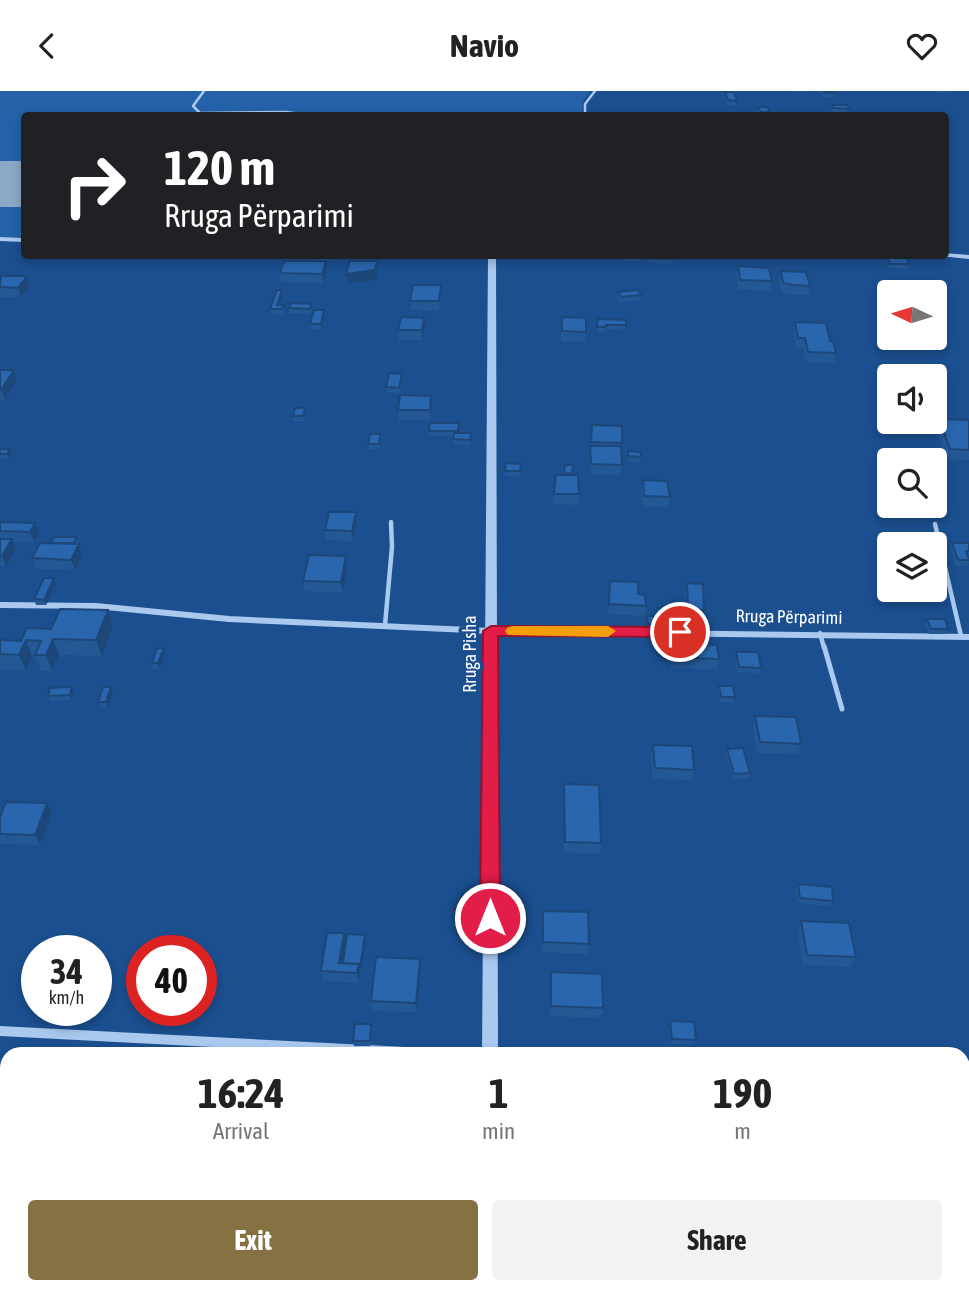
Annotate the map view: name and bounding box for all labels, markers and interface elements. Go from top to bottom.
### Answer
icon: back [28,27,66,65]
text: Navio [450,27,519,64]
icon: heart [903,27,941,65]
text: 120 m [164,139,275,195]
icon: right [49,140,140,231]
text: Rruga Përparimi [164,197,354,234]
north arrow [877,280,947,350]
map controls [877,280,947,602]
button: sound [877,364,947,434]
button: search [877,448,947,518]
button: layers [877,532,947,602]
pin [650,602,710,662]
street label: Rruga Përparimi [735,605,843,628]
icon: arrive [661,613,699,651]
street label: Rruga Pisha [459,615,480,693]
position arrow [453,881,527,955]
speed limit sign: 40 [126,935,217,1026]
text: 34 [50,951,83,991]
text: km/h [49,987,84,1008]
text: 16:24 [198,1069,284,1117]
text: 1 [489,1069,508,1117]
text: 190 [713,1069,772,1117]
text: Arrival [213,1118,269,1144]
text: min [482,1118,515,1144]
text: m [734,1118,751,1144]
button: Exit [28,1200,478,1280]
button: Share [492,1200,942,1280]

